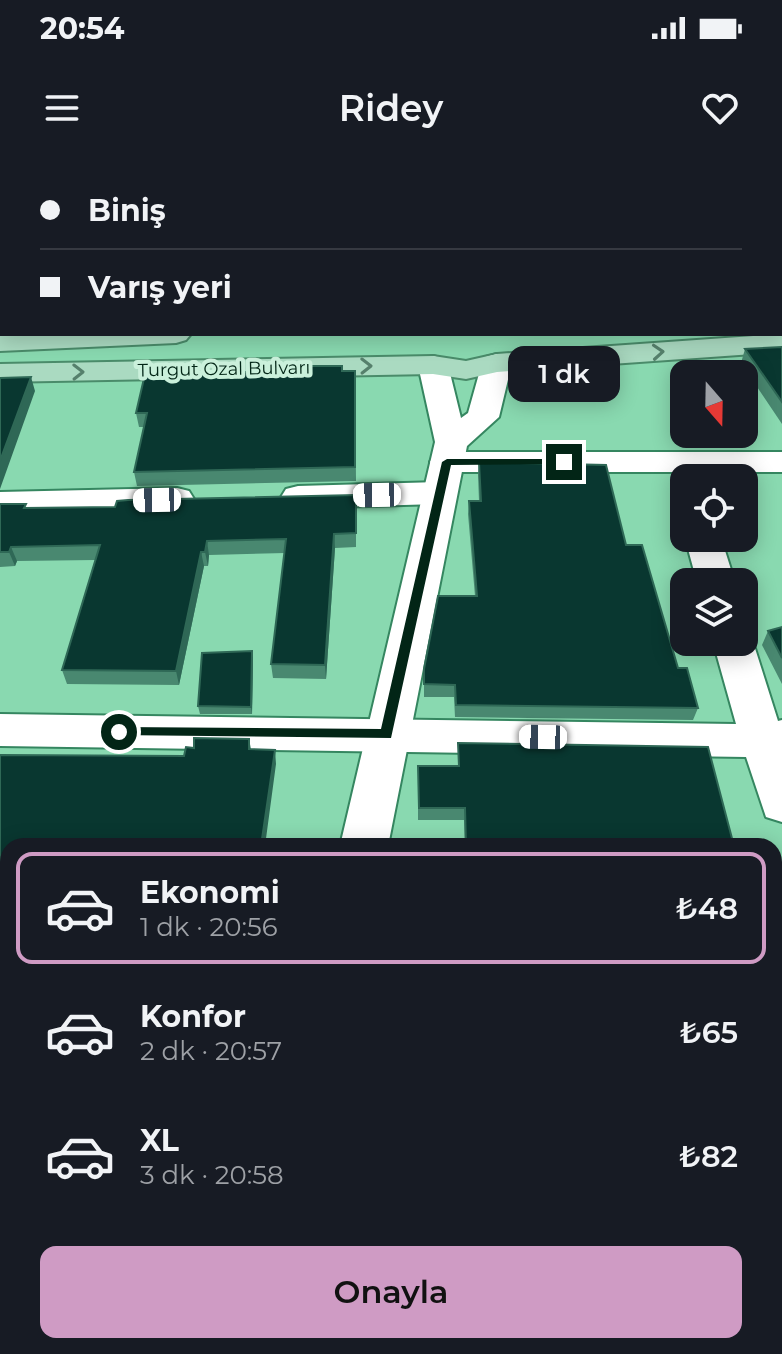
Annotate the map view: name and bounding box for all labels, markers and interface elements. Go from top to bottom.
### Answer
text: 20:54 [40,10,124,47]
icon: menu [40,86,84,130]
text: Ridey [339,86,443,130]
icon: heart [698,86,742,130]
text: Biniş [88,192,166,229]
text: Varış yeri [88,269,232,306]
one-way arrow [652,344,665,361]
callout: 1 dk [508,346,620,402]
street label: Turgut Ozal Bulvarı [138,356,310,382]
one-way arrow [360,358,373,375]
text: 1 dk [538,358,590,390]
north arrow [670,360,758,448]
map controls [670,360,758,656]
one-way arrow [72,363,85,381]
route end [546,444,582,480]
button: locate [670,464,758,552]
car [353,483,401,507]
car [133,488,181,512]
button: layers [670,568,758,656]
route start [101,714,137,750]
car [519,725,567,749]
icon: car [44,872,116,944]
text: Ekonomi [140,874,280,911]
text: ₺48 [676,890,738,927]
text: 1 dk · 20:56 [140,911,278,943]
icon: car [44,996,116,1068]
text: Konfor [140,998,246,1035]
text: ₺65 [680,1014,738,1051]
text: 2 dk · 20:57 [140,1035,282,1067]
icon: car [44,1120,116,1192]
text: XL [140,1122,179,1159]
text: ₺82 [679,1138,738,1175]
text: 3 dk · 20:58 [140,1159,284,1191]
button: Onayla [40,1246,742,1338]

